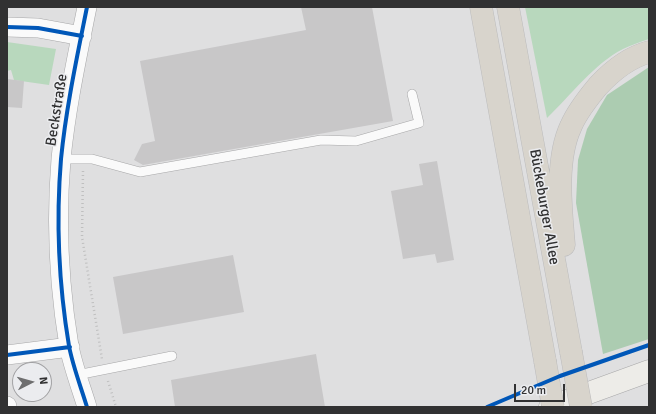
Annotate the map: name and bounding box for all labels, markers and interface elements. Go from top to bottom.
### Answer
street label: Beckstraße [42,73,72,147]
street label: Bückeburger Allee [525,148,563,266]
north arrow [12,362,52,402]
text: N [37,376,50,385]
scale bar [516,376,567,402]
text: 20 m [521,383,546,398]

